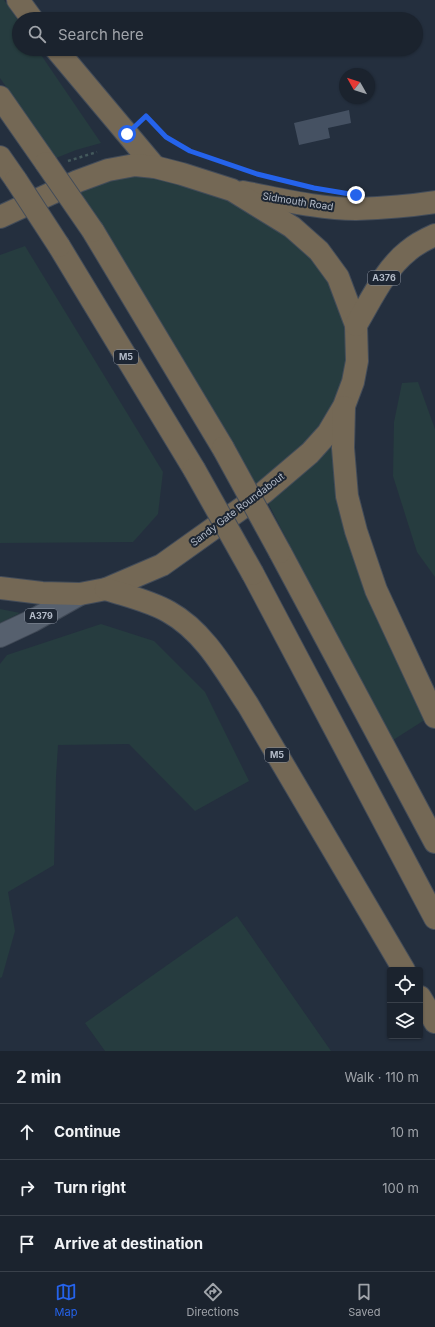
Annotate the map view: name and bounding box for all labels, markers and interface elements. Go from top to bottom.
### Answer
search box [12,12,423,56]
icon: search [26,23,48,45]
text: Search here [58,25,144,44]
north arrow [339,68,375,104]
route start [118,125,136,143]
route end [347,186,365,204]
street label: Sidmouth Road [262,189,334,213]
road number: A376 [368,271,400,285]
road number: M5 [114,350,138,364]
street label: Sandy Gate Roundabout [188,469,287,548]
road number: A379 [25,609,57,623]
road number: M5 [265,748,289,762]
map controls [387,967,423,1039]
button: locate [387,967,423,1003]
button: layers [387,1003,423,1039]
text: 2 min [16,1067,61,1087]
text: Walk · 110 m [344,1069,419,1085]
icon: ahead [16,1121,38,1143]
text: Continue [54,1122,121,1141]
text: 10 m [390,1124,419,1140]
icon: right [16,1177,38,1199]
text: Turn right [54,1178,126,1197]
text: 100 m [382,1180,419,1196]
icon: arrive [16,1233,38,1255]
text: Arrive at destination [54,1234,203,1253]
tab: Map [55,1281,77,1319]
tab: Directions [187,1281,239,1319]
tab: Saved [348,1281,380,1319]

